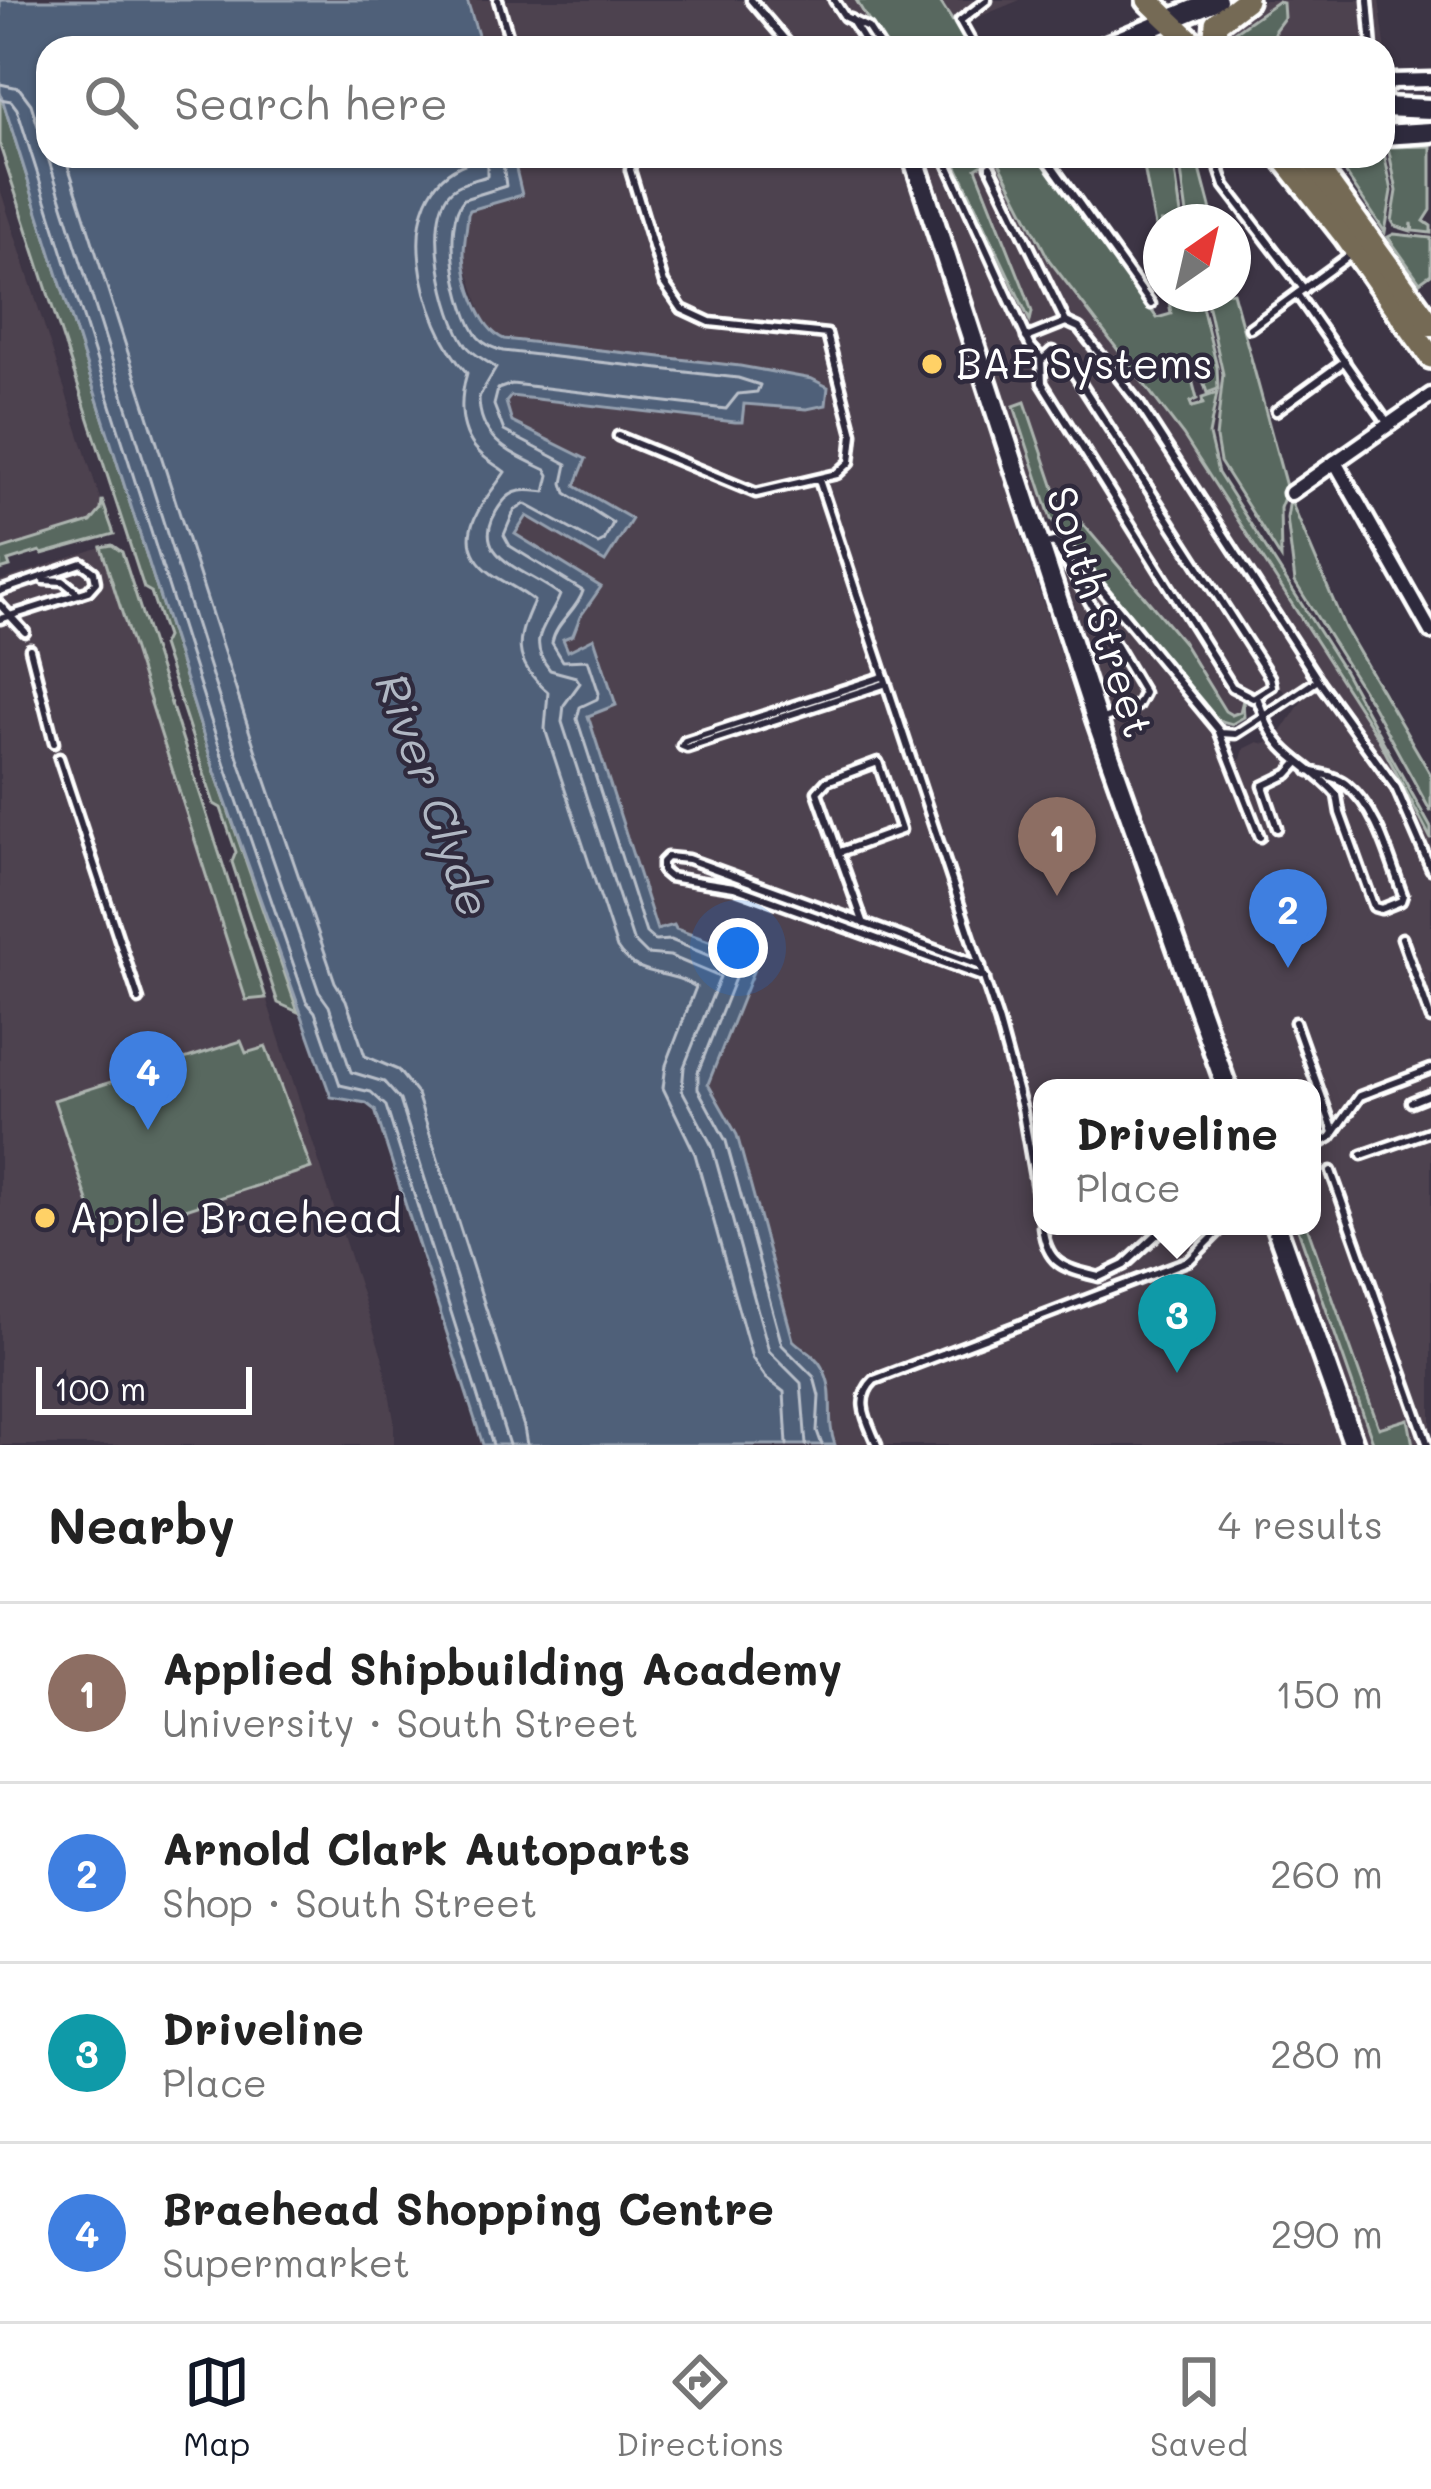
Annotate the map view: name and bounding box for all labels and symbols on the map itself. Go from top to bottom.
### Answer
north arrow [1143,204,1251,312]
place label: BAE Systems [956,335,1213,390]
marker: BAE Systems [919,351,945,377]
street label: South Street [1035,479,1168,744]
water label: River Clyde [363,665,506,924]
pin: 1 [1018,797,1096,896]
pin: 2 [1249,869,1327,968]
your location [708,918,768,978]
pin: 4 [109,1031,187,1130]
place label: Apple Braehead [69,1189,402,1244]
marker: Apple Braehead [32,1205,58,1231]
pin: 3 [1138,1274,1216,1373]
scale bar [36,1361,252,1414]

